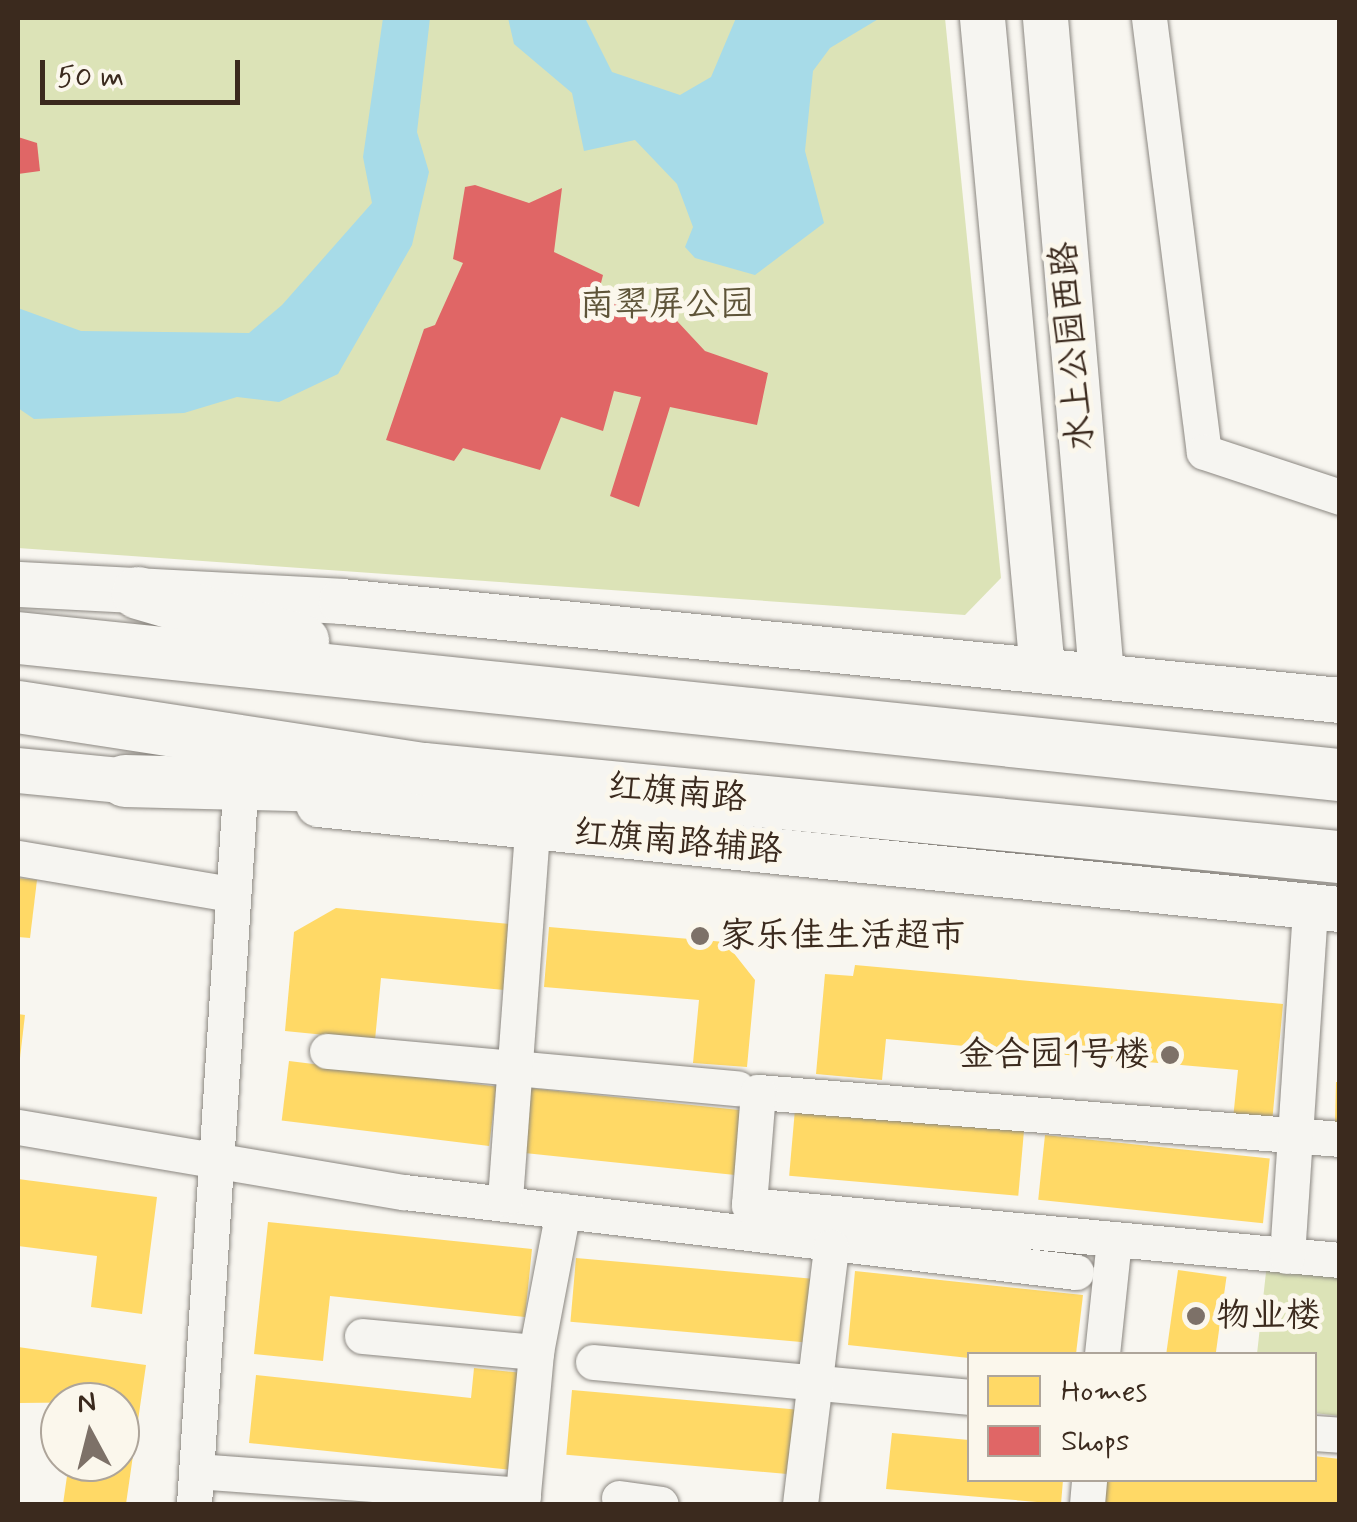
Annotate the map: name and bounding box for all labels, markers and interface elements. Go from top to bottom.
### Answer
scale bar [45,40,245,102]
text: 50 m [57,58,124,97]
street label: 水上公园西路 [1043,240,1103,452]
park label: 南翠屏公园 [580,284,754,326]
street label: 红旗南路 [605,766,749,820]
street label: 红旗南路辅路 [572,812,784,872]
place label: 家乐佳生活超市 [720,915,965,957]
marker: 家乐佳生活超市 [689,925,711,947]
place label: 金合园1号楼 [959,1034,1150,1076]
marker: 金合园1号楼 [1159,1044,1181,1066]
place label: 物业楼 [1216,1295,1321,1337]
marker: 物业楼 [1185,1305,1207,1327]
legend [967,1352,1317,1482]
text: Homes [1061,1372,1147,1411]
north arrow [40,1382,140,1482]
text: N [75,1384,98,1423]
text: Shops [1061,1422,1129,1461]

